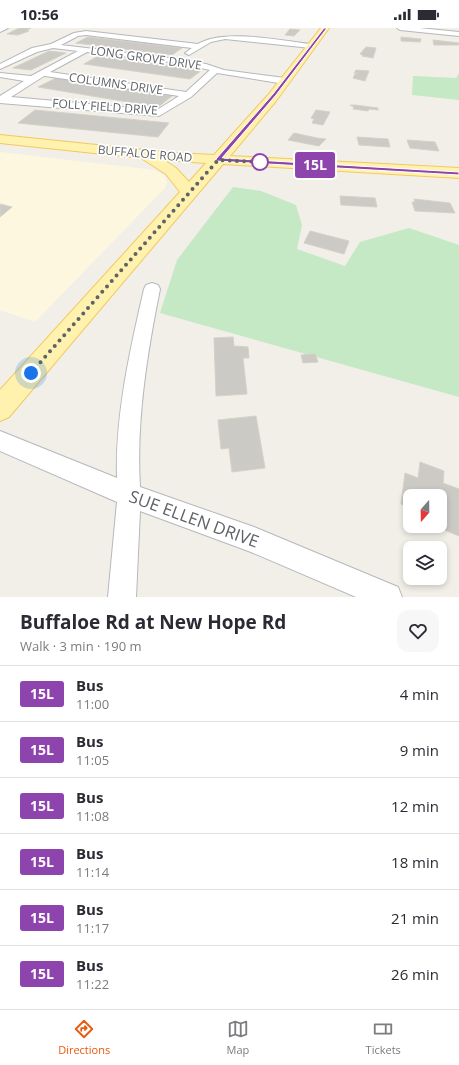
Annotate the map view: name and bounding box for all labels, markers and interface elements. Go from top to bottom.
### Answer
text: 10:56 [20,4,59,24]
street label: LONG GROVE DRIVE [89,41,203,74]
street label: COLUMNS DRIVE [68,68,164,99]
street label: FOLLY FIELD DRIVE [52,94,158,119]
street label: BUFFALOE ROAD [97,141,193,166]
line badge: 15L [292,152,338,178]
unlabelled marker [251,153,269,171]
text: 15L [303,155,327,174]
your location [21,363,41,383]
street label: SUE ELLEN DRIVE [126,484,262,553]
north arrow [403,489,447,533]
map controls [403,489,447,585]
button: layers [403,541,447,585]
text: Buffaloe Rd at New Hope Rd [20,609,286,635]
button: heart [397,610,439,652]
text: Walk · 3 min · 190 m [20,637,142,655]
text: Bus [76,675,103,695]
text: 15L [30,684,54,703]
text: 4 min [400,684,439,704]
text: 11:00 [76,695,109,713]
text: Bus [76,731,103,751]
text: 15L [30,740,54,759]
text: 9 min [400,740,439,760]
text: 11:05 [76,751,109,769]
text: Bus [76,787,103,807]
text: 15L [30,796,54,815]
text: 12 min [391,796,439,816]
text: 11:08 [76,807,109,825]
text: Bus [76,843,103,863]
text: 15L [30,852,54,871]
text: 18 min [391,852,439,872]
text: 11:14 [76,863,109,881]
text: Bus [76,899,103,919]
text: 15L [30,908,54,927]
text: 21 min [391,908,439,928]
text: 11:17 [76,919,109,937]
text: Bus [76,955,103,975]
text: 15L [30,964,54,983]
text: 26 min [391,964,439,984]
text: 11:22 [76,975,109,993]
tab: Directions [58,1018,110,1057]
tab: Map [227,1018,249,1057]
tab: Tickets [366,1018,401,1057]

